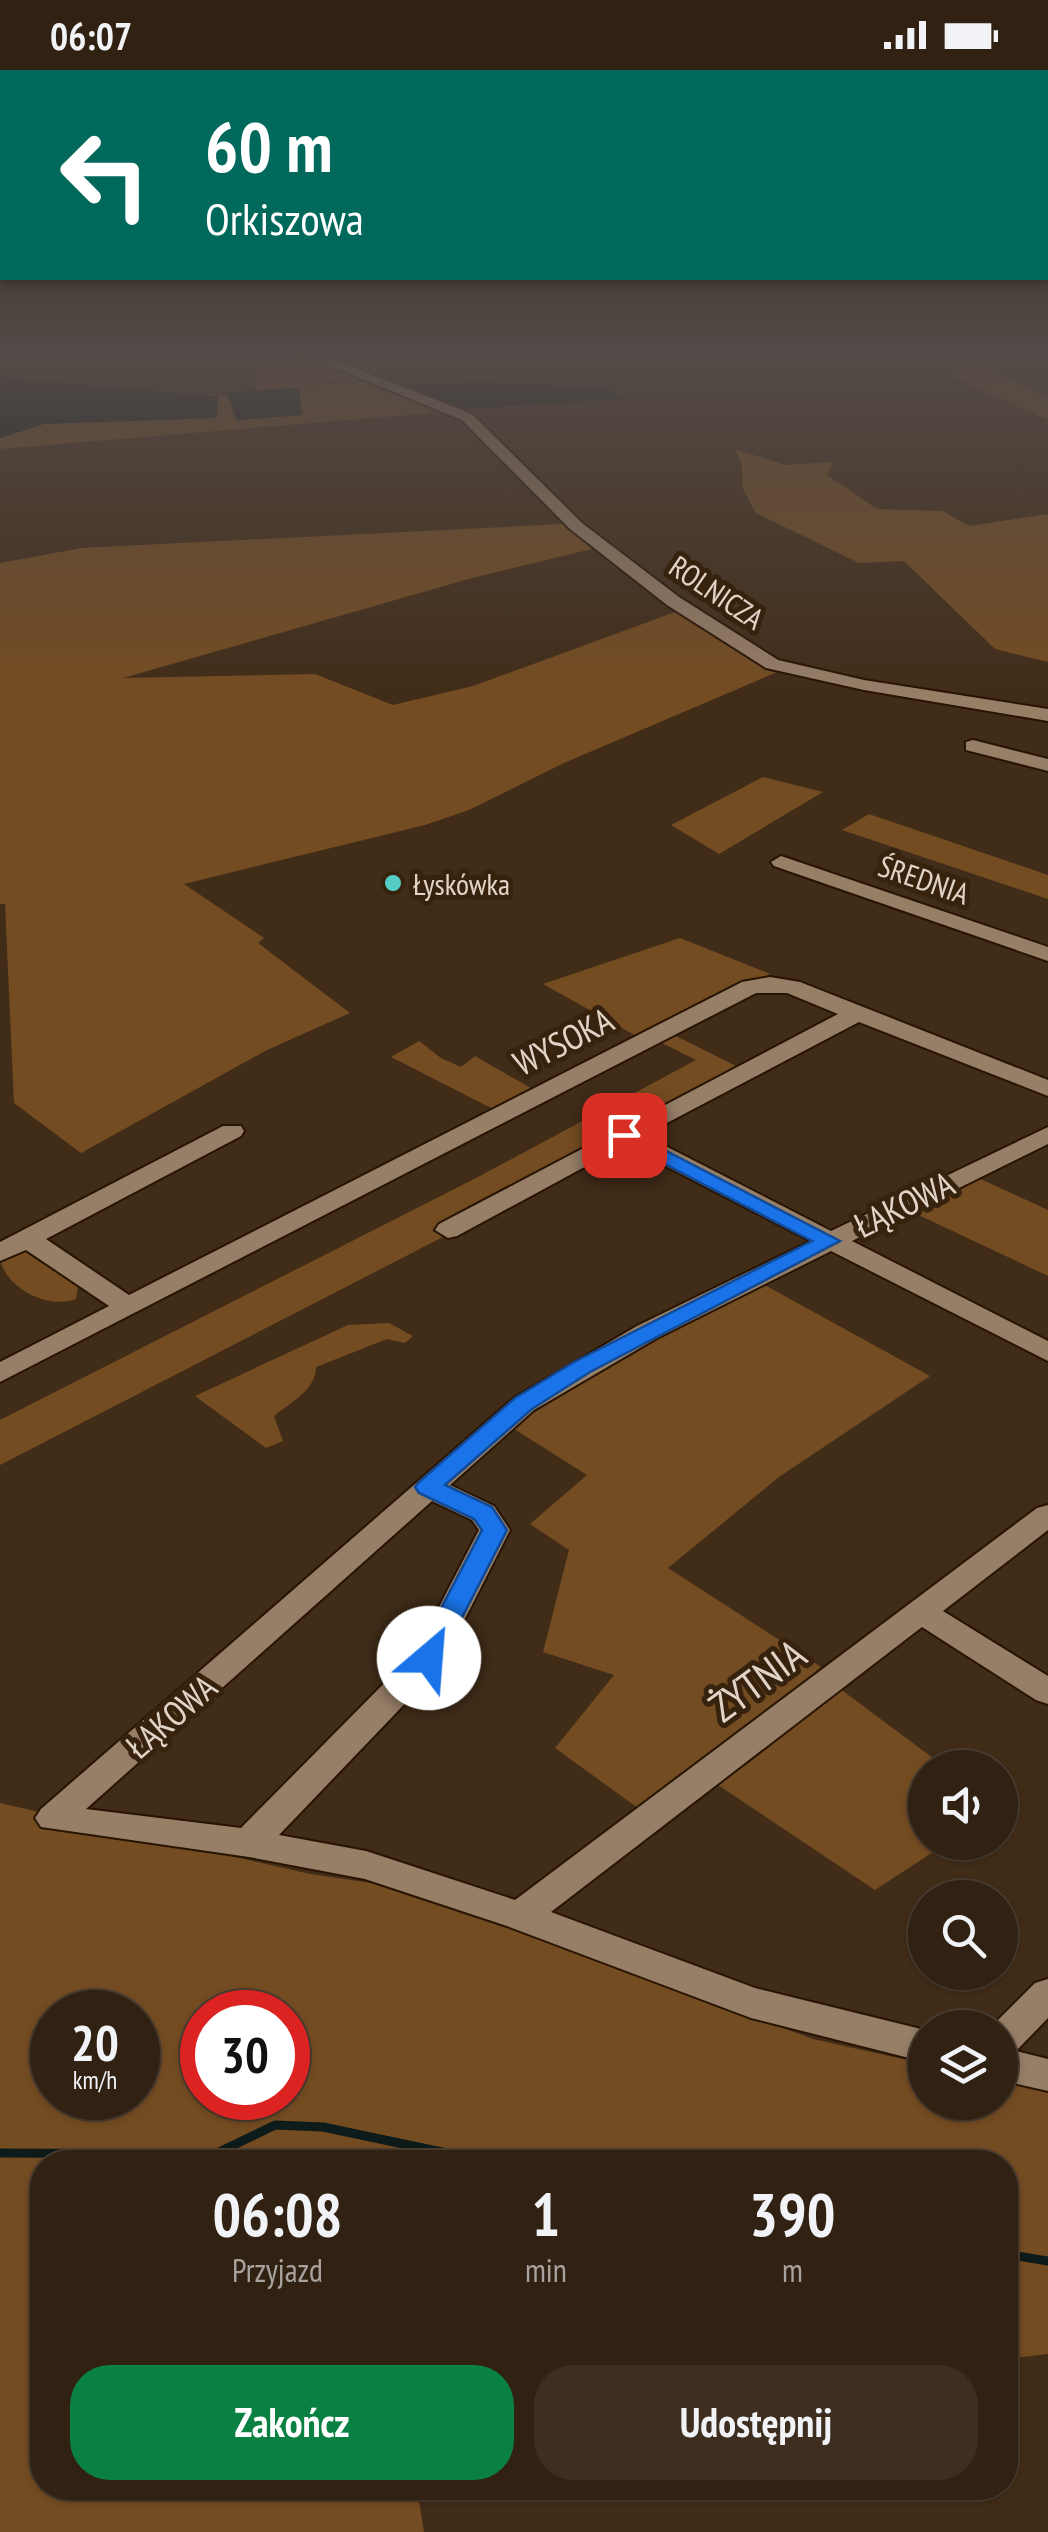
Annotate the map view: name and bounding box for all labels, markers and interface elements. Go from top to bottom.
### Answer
text: 06:07 [50,11,132,60]
text: 60 m [205,101,333,191]
icon: left [40,110,170,240]
text: Orkiszowa [205,189,364,247]
street label: ROLNICZA [662,546,772,638]
street label: ŚREDNIA [874,845,975,913]
place label: Łyskówka [413,864,510,903]
marker: Łyskówka [382,872,404,894]
street label: WYSOKA [505,996,621,1086]
pin [582,1093,667,1178]
icon: arrive [597,1108,652,1163]
street label: ŁĄKOWA [846,1160,962,1248]
position arrow [377,1606,481,1710]
street label: ŻYTNIA [698,1626,816,1734]
street label: ŁĄKOWA [116,1664,226,1768]
map controls [908,1750,1018,2120]
button: sound [908,1750,1018,1860]
button: search [908,1880,1018,1990]
speed limit sign: 30 [180,1990,310,2120]
text: 20 [71,2010,119,2075]
button: layers [908,2010,1018,2120]
text: km/h [73,2064,117,2096]
text: 06:08 [213,2175,342,2253]
text: 1 [532,2175,560,2253]
text: 390 [749,2175,835,2253]
text: Przyjazd [232,2249,323,2291]
text: min [525,2249,567,2291]
text: m [782,2249,803,2291]
button: Zakończ [70,2365,514,2480]
button: Udostępnij [534,2365,978,2480]

